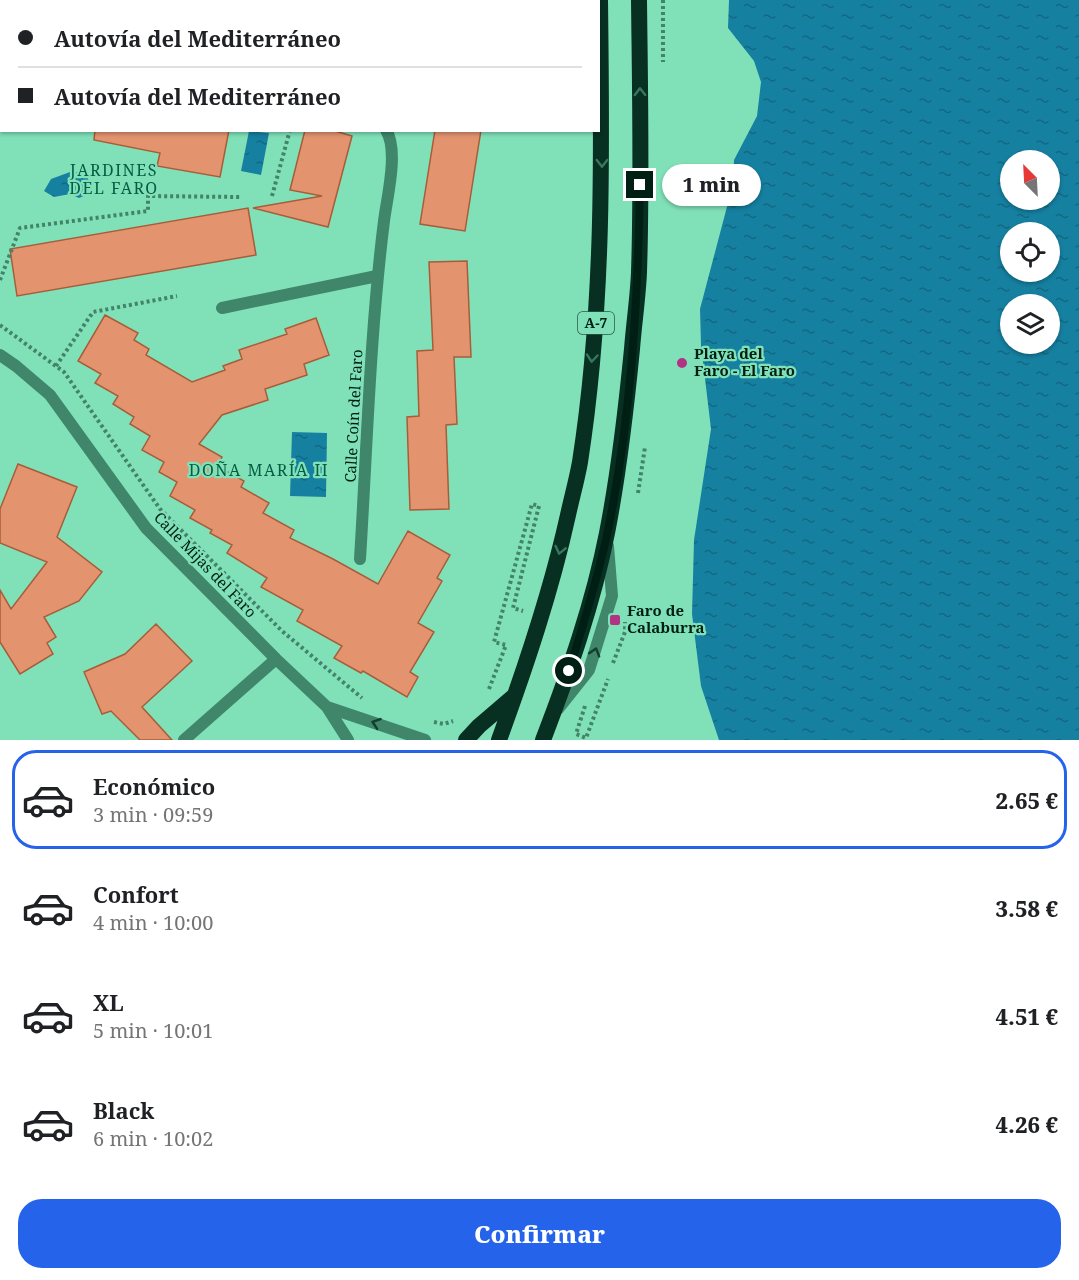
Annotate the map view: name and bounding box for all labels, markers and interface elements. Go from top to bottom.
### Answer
text: Autovía del Mediterráneo [54,23,341,53]
text: Autovía del Mediterráneo [54,81,341,111]
one-way arrow [633,88,646,97]
north arrow [1000,150,1060,210]
map controls [1000,150,1060,354]
district label: JARDINES DEL FARO [69,159,159,199]
one-way arrow [596,159,608,168]
callout: 1 min [661,164,760,206]
route end [626,171,653,198]
text: 1 min [683,171,740,198]
button: locate [1000,222,1060,282]
button: layers [1000,294,1060,354]
road number: A-7 [578,312,614,334]
place label: Playa del Faro - El Faro [694,343,795,380]
street label: Calle Coín del Faro [340,349,366,483]
one-way arrow [586,354,599,363]
marker: Playa del Faro - El Faro [675,356,689,370]
district label: DOÑA MARÍA II [189,459,329,481]
street label: Calle Mijas del Faro [150,507,261,621]
one-way arrow [555,545,568,555]
place label: Faro de Calaburra [627,600,704,637]
marker: Faro de Calaburra [608,613,622,627]
one-way arrow [588,647,600,657]
route start [555,657,582,684]
one-way arrow [371,718,382,731]
text: Económico [93,771,215,801]
icon: car [21,773,75,827]
text: 2.65 € [996,785,1058,815]
text: 3 min · 09:59 [93,801,213,828]
text: Confort [93,879,179,909]
icon: car [21,881,75,935]
text: 3.58 € [996,893,1058,923]
text: 4 min · 10:00 [93,909,213,936]
text: XL [93,987,124,1017]
icon: car [21,989,75,1043]
text: 4.51 € [996,1001,1058,1031]
text: 5 min · 10:01 [93,1017,213,1044]
text: Black [93,1095,154,1125]
icon: car [21,1097,75,1151]
text: 4.26 € [996,1109,1058,1139]
text: 6 min · 10:02 [93,1125,213,1152]
button: Confirmar [18,1199,1061,1268]

